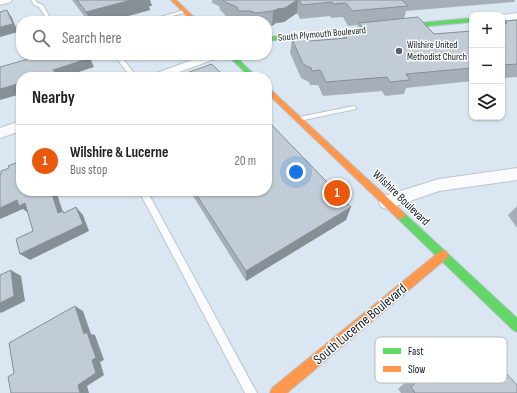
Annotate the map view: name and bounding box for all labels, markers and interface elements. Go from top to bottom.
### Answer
map controls [469,12,505,120]
button: + [469,12,505,48]
search box [16,16,272,60]
street label: South Plymouth Boulevard [278,24,366,44]
icon: search [30,27,52,49]
text: Search here [62,29,122,48]
place label: Wilshire United Methodist Church [407,39,467,63]
marker: Wilshire United Methodist Church [394,46,404,56]
button: − [469,48,505,84]
button: layers [469,84,505,120]
text: Nearby [32,88,75,108]
text: Wilshire & Lucerne [70,143,168,162]
text: 1 [42,153,48,169]
text: 20 m [234,153,256,169]
text: Bus stop [70,162,107,178]
your location [286,162,306,182]
street label: Wilshire Boulevard [369,167,433,229]
pin: 1 [324,178,350,208]
street label: South Lucerne Boulevard [310,280,410,368]
legend [375,337,507,383]
text: Fast [408,345,424,358]
text: Slow [408,363,425,376]

